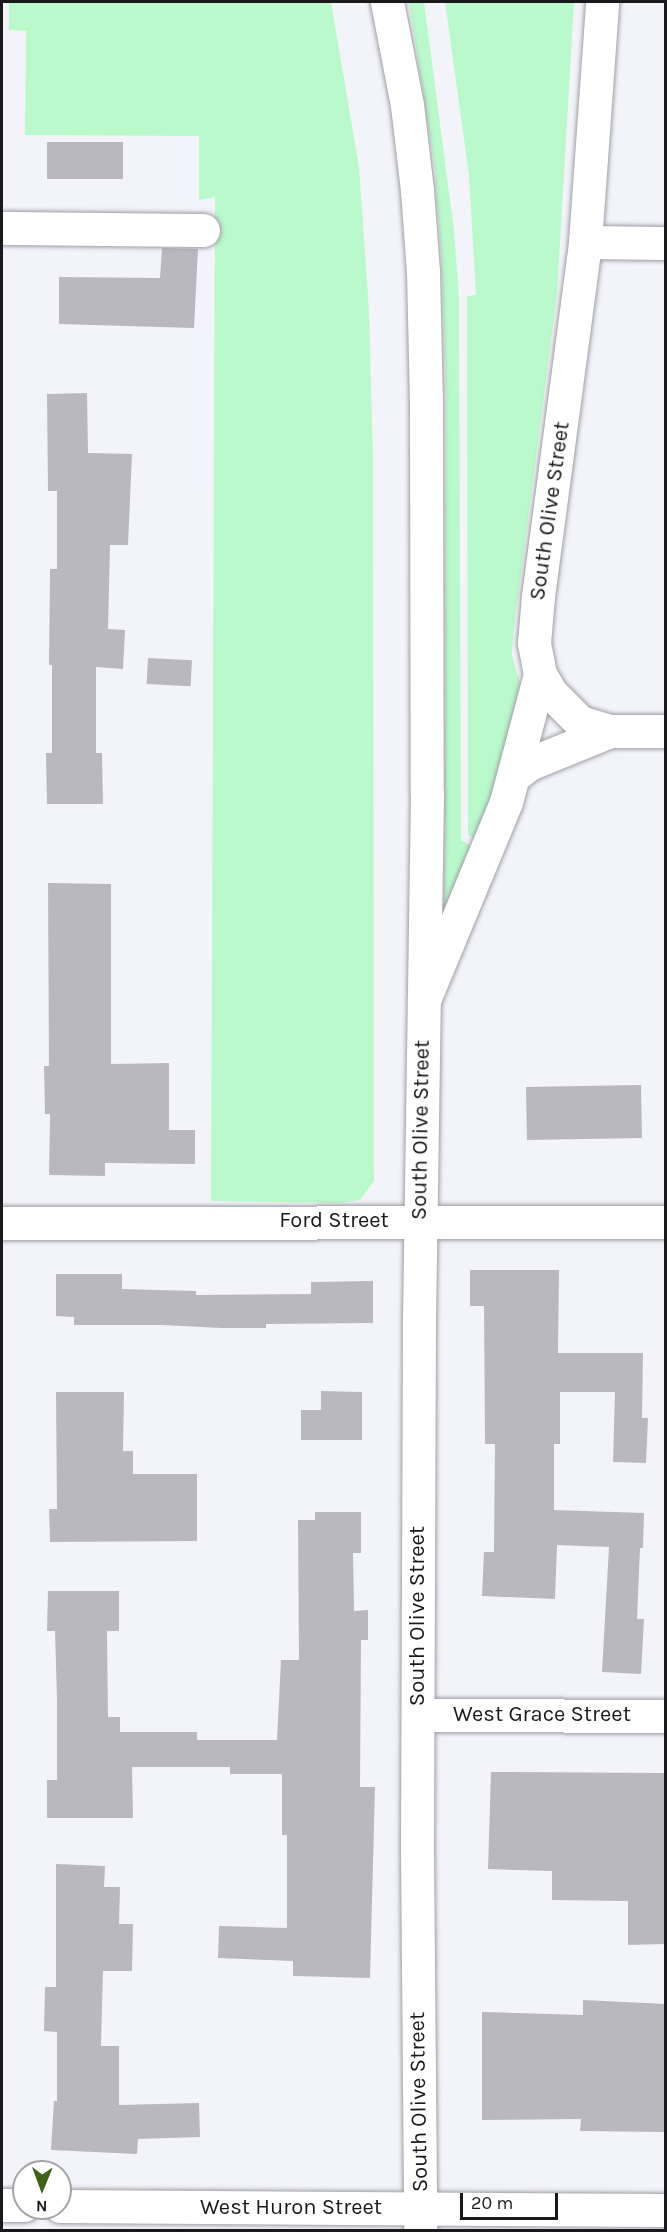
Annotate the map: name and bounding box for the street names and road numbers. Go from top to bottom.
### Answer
street label: South Olive Street [524,420,576,602]
street label: South Olive Street [406,1040,436,1220]
street label: Ford Street [279,1208,389,1234]
street label: South Olive Street [405,1526,431,1706]
street label: West Grace Street [453,1702,631,1728]
street label: South Olive Street [404,2012,434,2192]
street label: West Huron Street [200,2195,382,2221]

